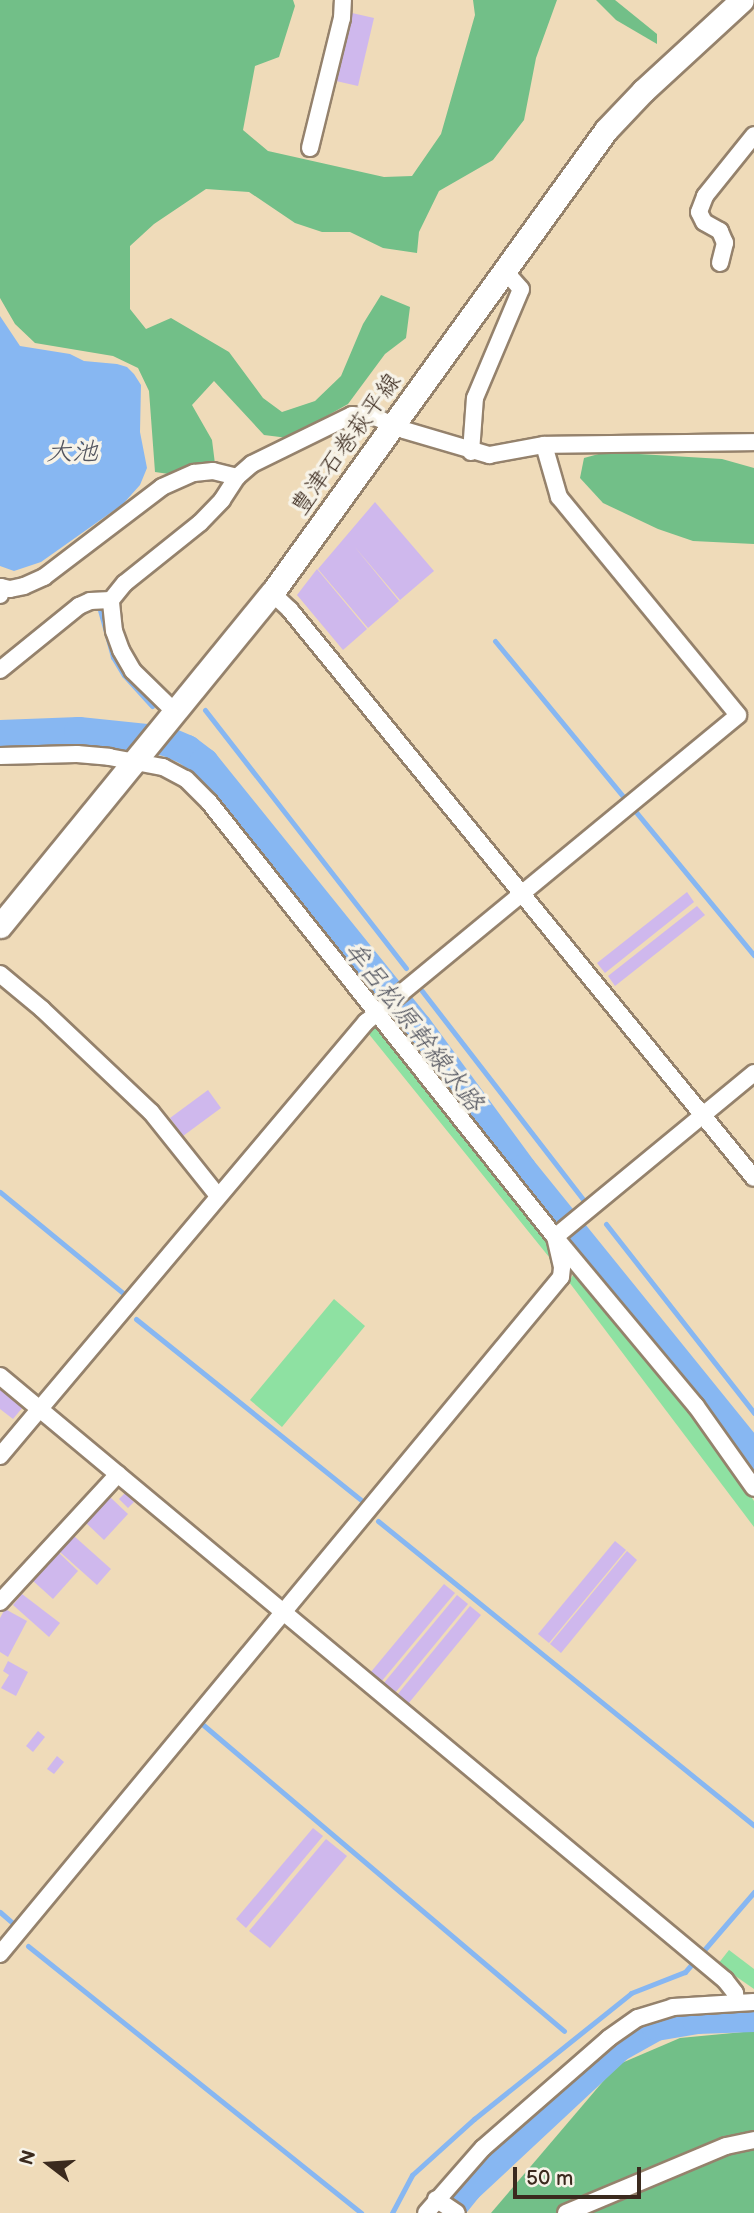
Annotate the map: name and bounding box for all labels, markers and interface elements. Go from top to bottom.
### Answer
street label: 豊津石巻萩平線 [285,368,407,520]
water label: 大池 [46,437,98,469]
water label: 牟呂松原幹線水路 [337,935,489,1119]
north arrow [14,2129,84,2199]
text: N [15,2148,42,2168]
scale bar [516,2154,644,2198]
text: 50 m [526,2166,573,2191]

